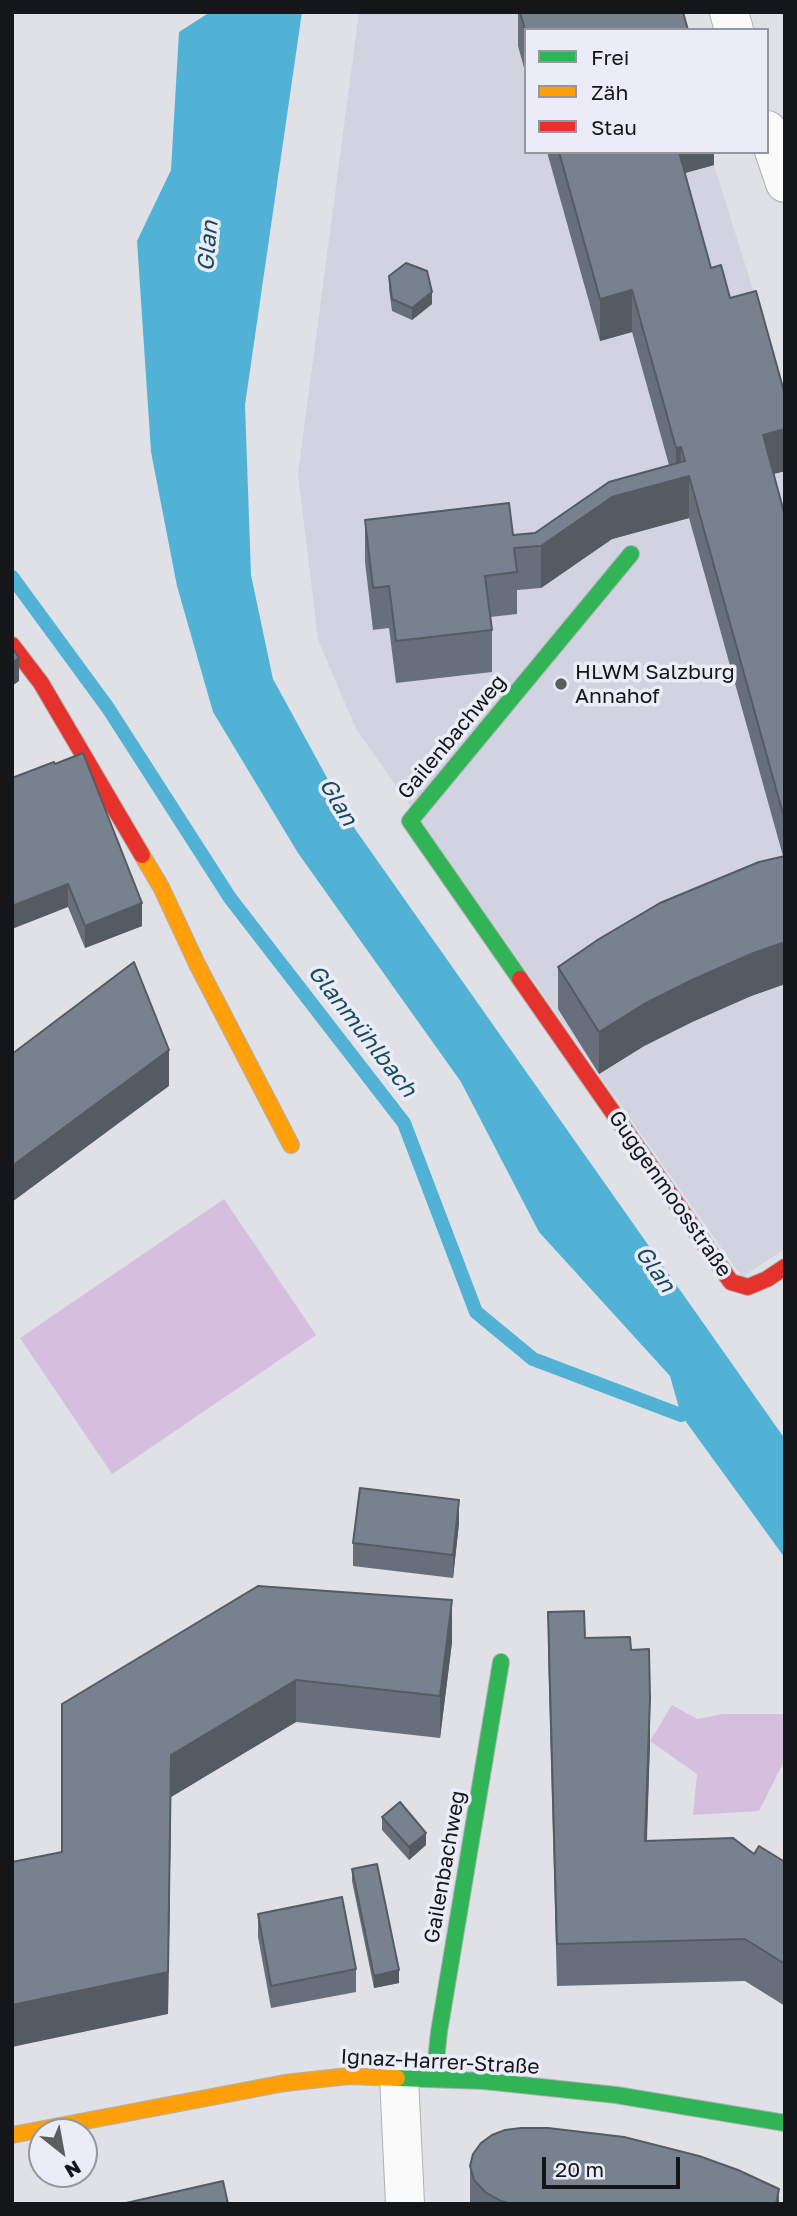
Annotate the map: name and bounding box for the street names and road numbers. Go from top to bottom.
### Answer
street label: Gailenbachweg [393,670,511,804]
street label: Guggenmoosstraße [603,1106,737,1282]
street label: Gailenbachweg [419,1789,471,1945]
street label: Ignaz-Harrer-Straße [340,2044,540,2080]

